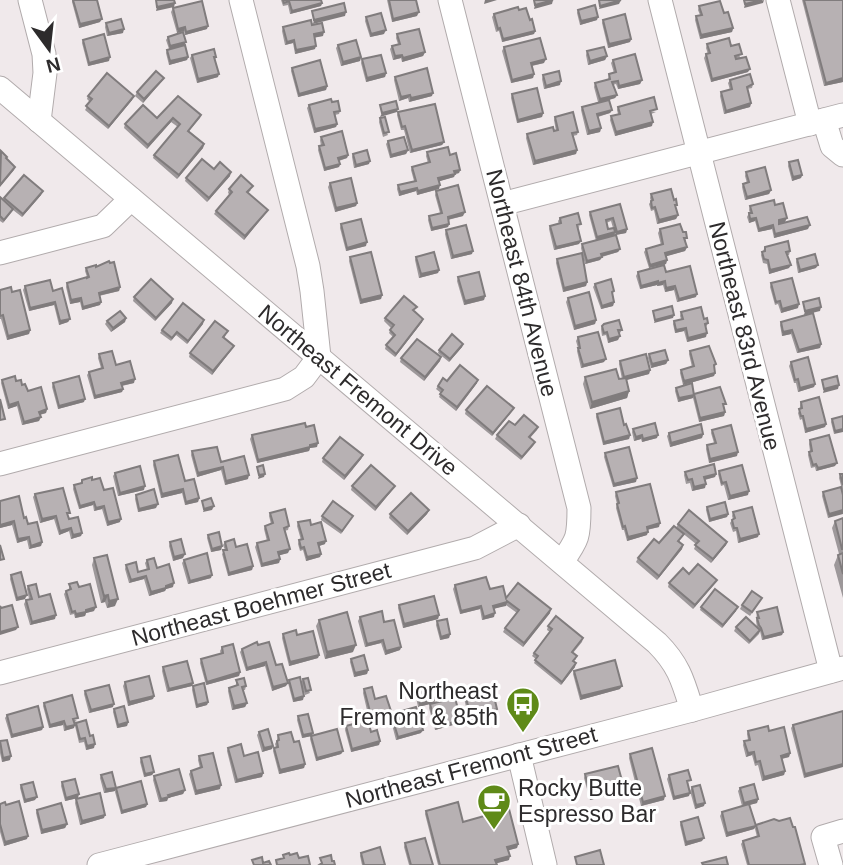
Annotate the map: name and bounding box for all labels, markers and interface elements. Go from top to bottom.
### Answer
north arrow [14,14,84,84]
text: N [44,53,63,77]
street label: Northeast 84th Avenue [481,167,563,399]
street label: Northeast 83rd Avenue [704,219,786,453]
street label: Northeast Fremont Drive [253,299,463,481]
street label: Northeast Boehmer Street [129,557,394,651]
place label: Northeast Fremont & 85th [339,678,499,730]
bus stop icon: Northeast Fremont & 85th [504,685,542,734]
street label: Northeast Fremont Street [342,721,600,813]
place label: Rocky Butte Espresso Bar [518,775,656,827]
cafe icon: Rocky Butte Espresso Bar [475,782,513,831]

